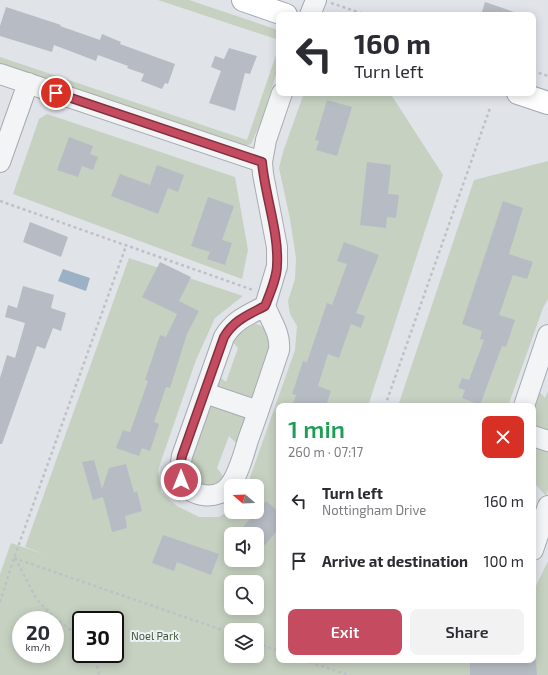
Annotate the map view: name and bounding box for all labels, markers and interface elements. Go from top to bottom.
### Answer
text: 160 m [354,26,431,60]
icon: left [288,28,340,80]
text: Turn left [354,60,424,82]
pin [39,76,73,110]
icon: arrive [45,82,67,104]
text: 1 min [288,414,345,443]
button: close [482,416,524,458]
text: 260 m · 07:17 [288,444,363,460]
position arrow [160,459,202,501]
north arrow [224,479,264,519]
map controls [224,479,264,663]
text: Turn left [322,484,383,502]
icon: left [288,490,310,512]
text: 160 m [484,492,524,510]
text: Nottingham Drive [322,502,426,518]
button: sound [224,527,264,567]
icon: arrive [288,550,310,572]
text: Arrive at destination [322,552,468,570]
text: 100 m [483,552,524,570]
button: search [224,575,264,615]
button: Exit [288,609,402,655]
button: Share [410,609,524,655]
speed limit sign: 30 [72,611,124,663]
text: 20 [26,620,50,644]
button: layers [224,623,264,663]
park label: Noel Park [131,629,179,642]
text: km/h [26,641,50,653]

